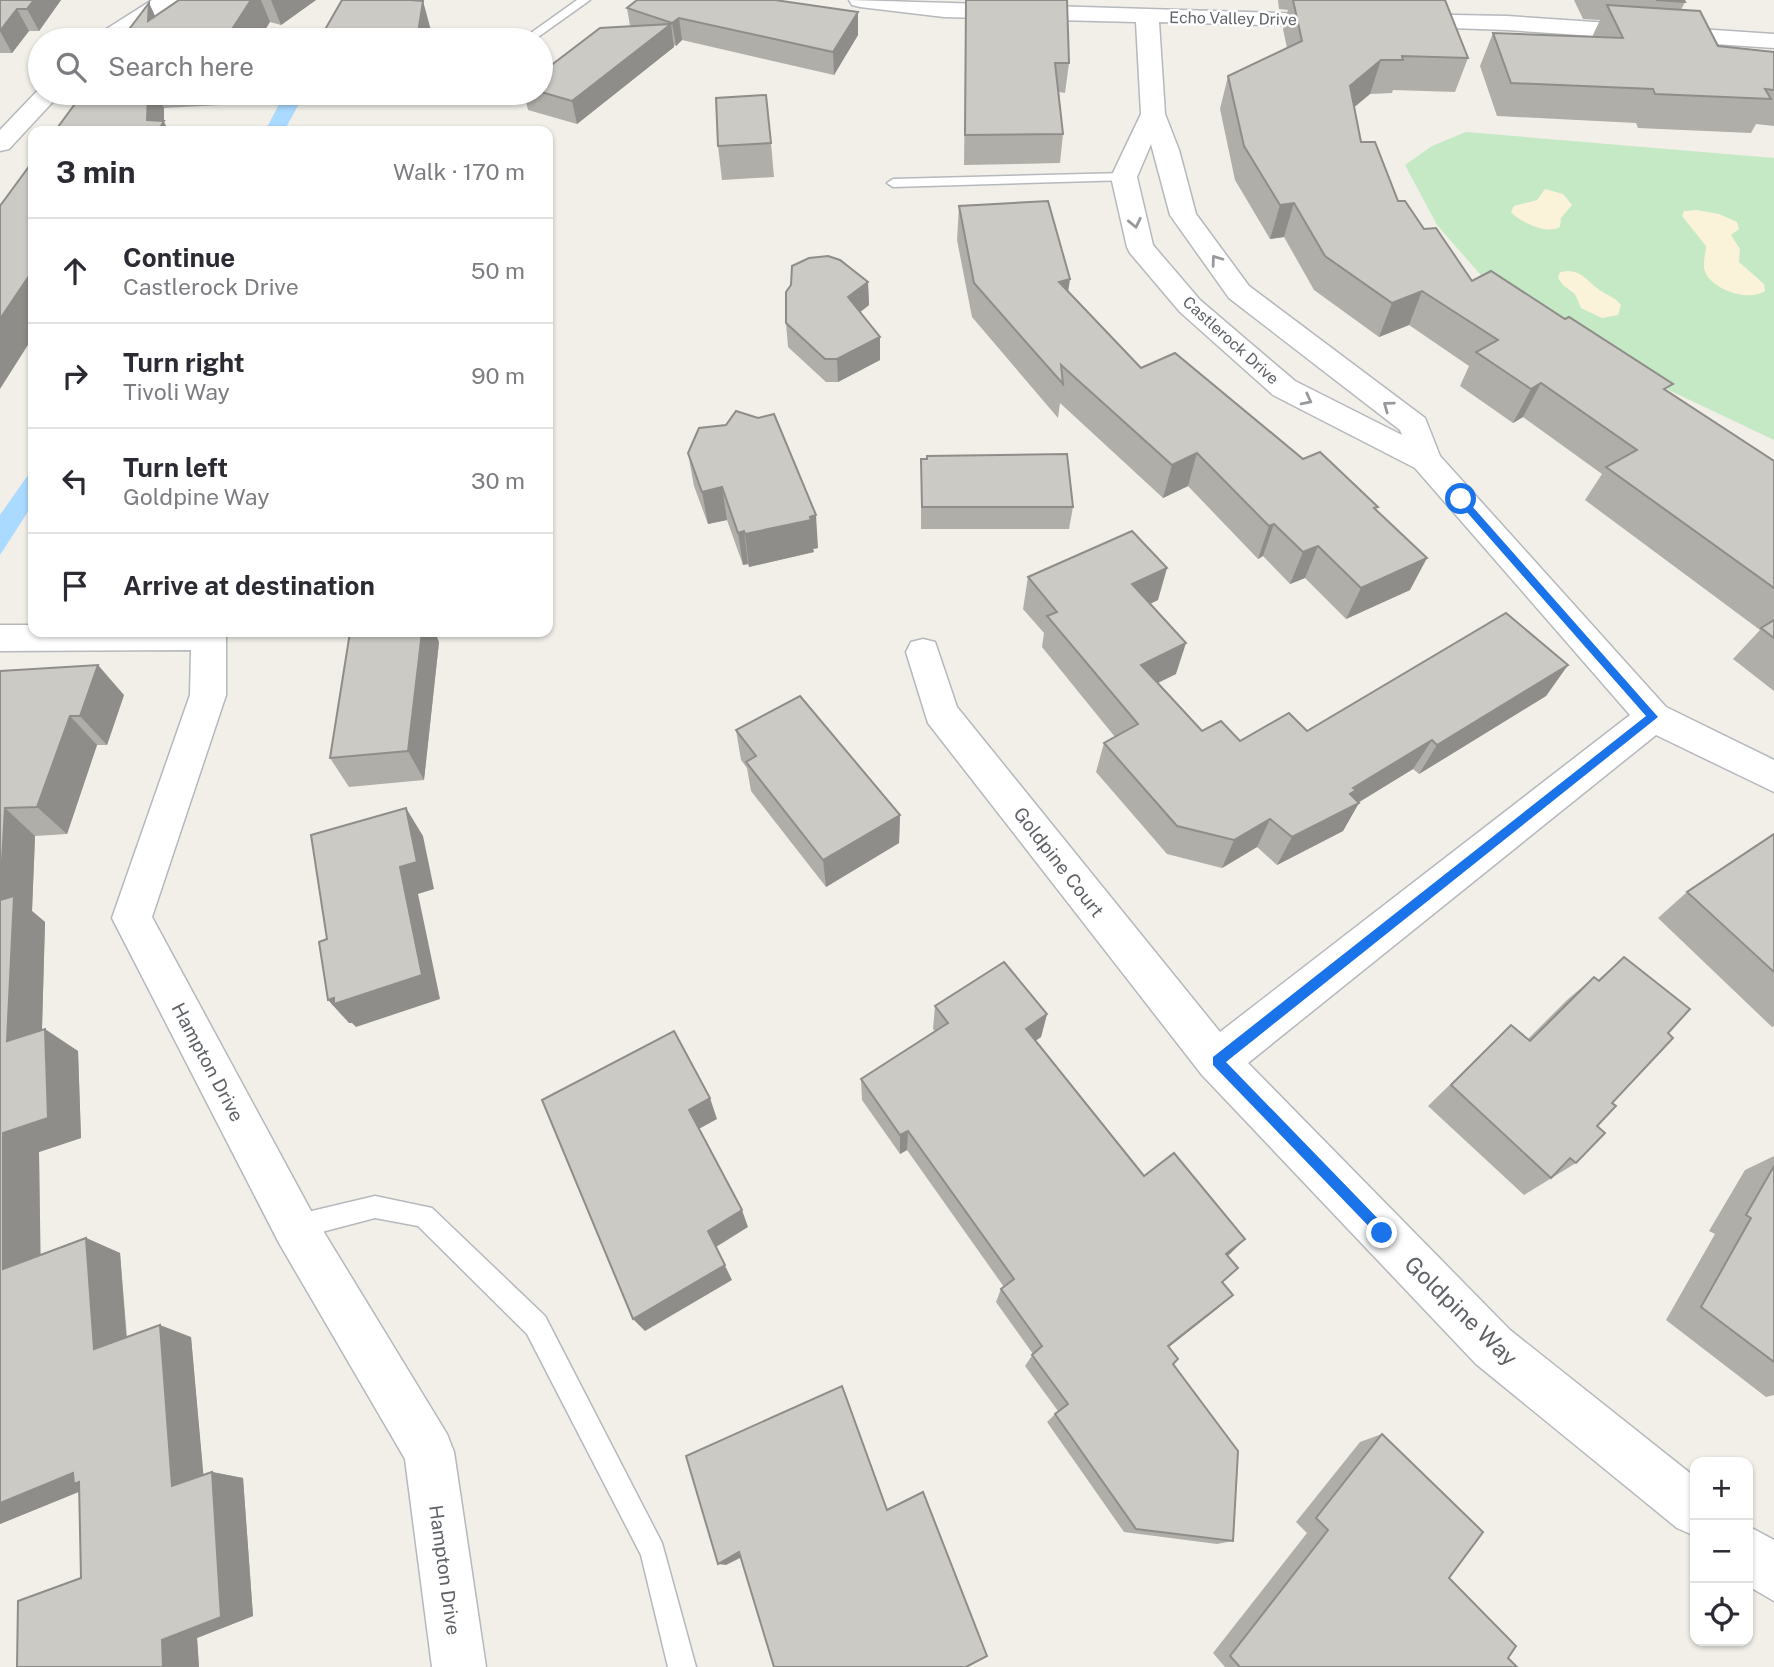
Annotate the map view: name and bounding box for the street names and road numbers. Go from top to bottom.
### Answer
street label: Echo Valley Drive [1169,8,1297,29]
street label: Castlerock Drive [1179,292,1282,388]
street label: Goldpine Court [1009,803,1109,921]
street label: Hampton Drive [167,999,249,1125]
street label: Goldpine Way [1399,1250,1523,1371]
street label: Hampton Drive [425,1503,465,1637]

